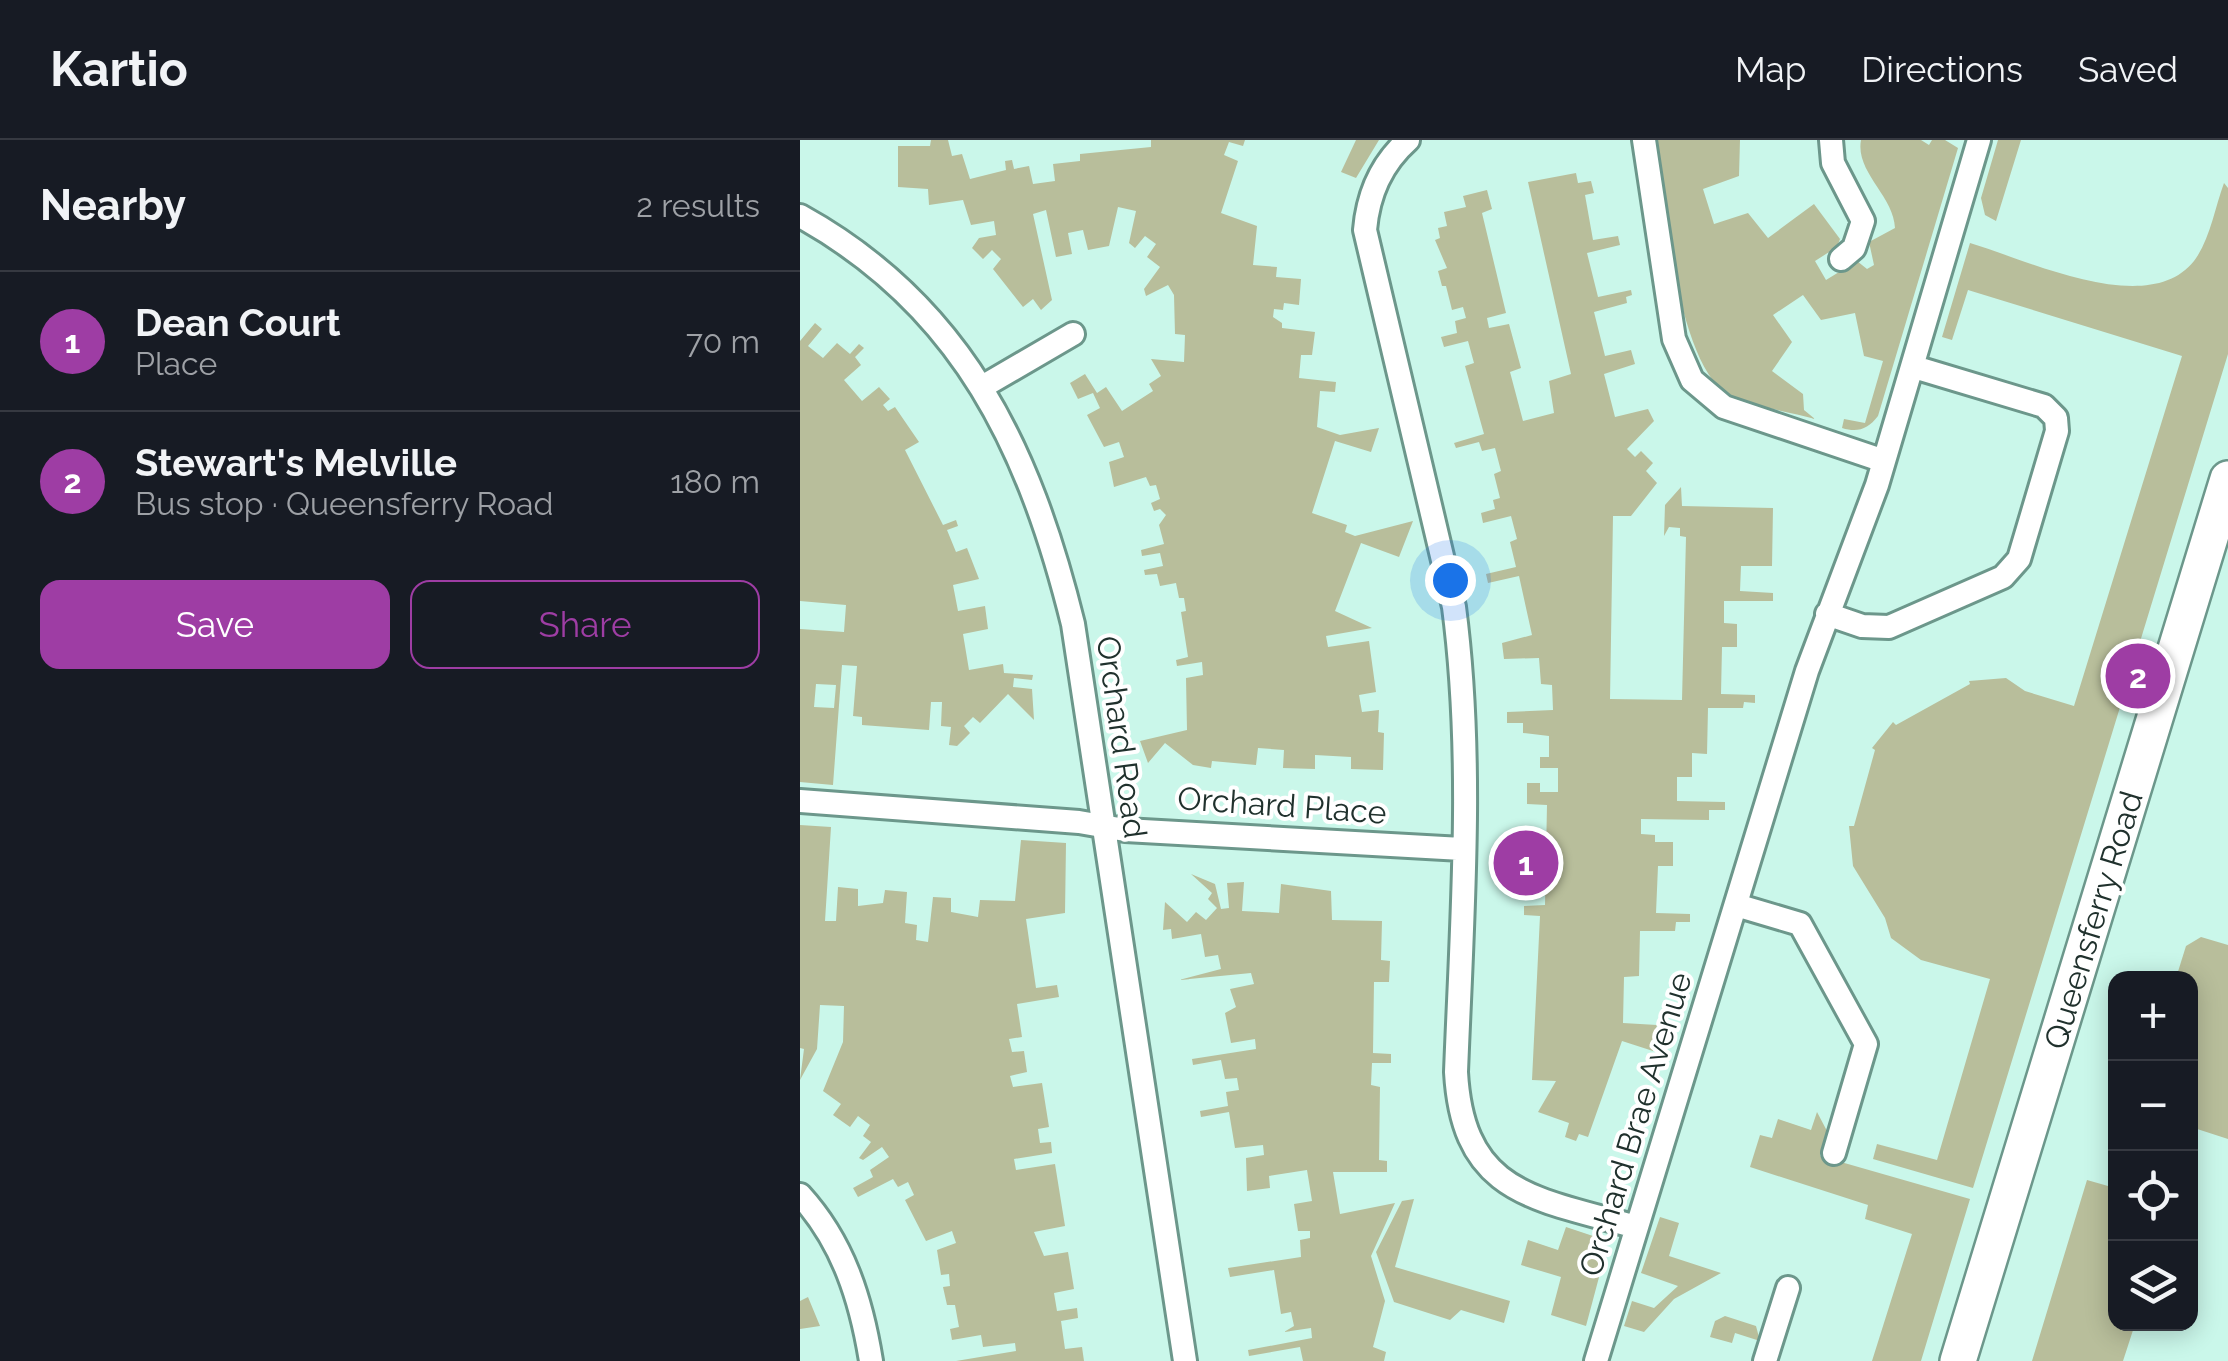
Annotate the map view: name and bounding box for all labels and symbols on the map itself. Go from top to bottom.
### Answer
your location [1425,555,1476,606]
street label: Orchard Road [1089,633,1155,841]
pin: 2 [2106,638,2170,714]
street label: Orchard Place [1176,779,1388,831]
street label: Queensferry Road [2036,787,2150,1053]
pin: 1 [1494,826,1558,900]
street label: Orchard Brae Avenue [1571,968,1699,1280]

